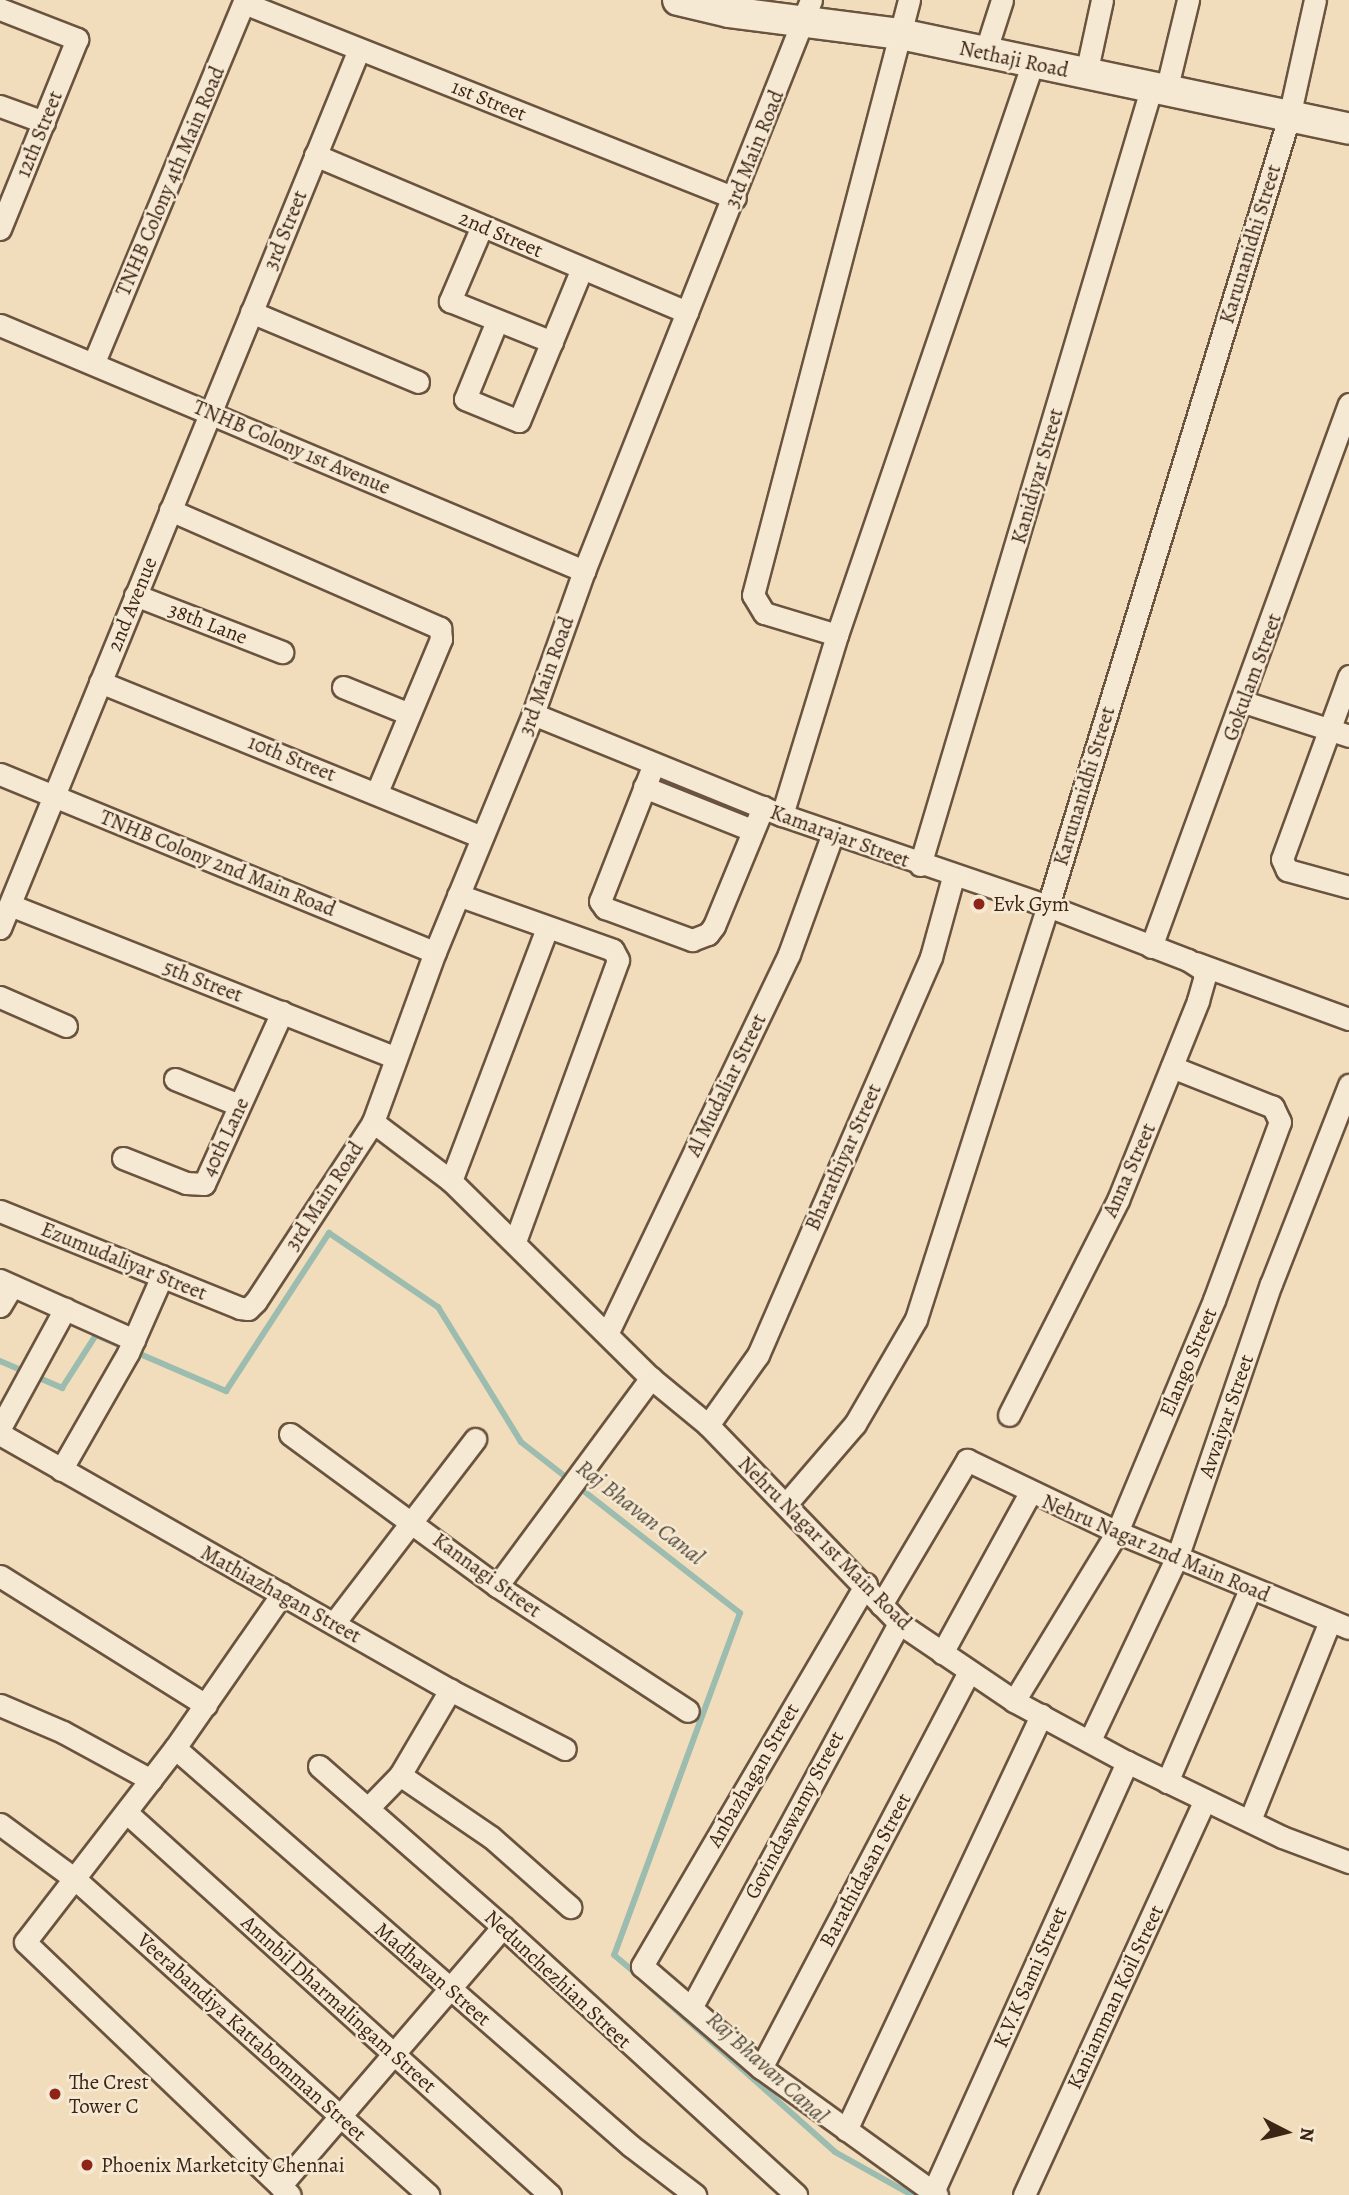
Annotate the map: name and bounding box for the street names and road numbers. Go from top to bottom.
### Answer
street label: Nethaji Road [957,35,1071,83]
street label: TNHB Colony 4th Main Road [110,62,230,300]
street label: 1st Street [448,74,530,126]
street label: 3rd Main Road [719,86,789,212]
street label: 12th Street [10,87,68,181]
street label: Karunanidhi Street [1214,161,1286,327]
street label: 3rd Street [258,187,312,273]
street label: 2nd Street [455,205,547,263]
street label: TNHB Colony 1st Avenue [190,394,394,500]
street label: Kanidiyar Street [1006,405,1068,547]
street label: 2nd Avenue [102,553,162,655]
street label: 38th Lane [165,596,251,650]
street label: Gokulam Street [1217,610,1287,744]
street label: 3rd Main Road [513,613,579,739]
street label: Karunanidhi Street [1048,703,1120,869]
street label: 10th Street [244,729,340,787]
street label: Kamarajar Street [767,799,913,873]
street label: TNHB Colony 2nd Main Road [96,804,340,922]
street label: 5th Street [160,954,246,1008]
street label: Al Mudaliar Street [681,1010,771,1160]
street label: Bharathiyar Street [799,1080,887,1234]
street label: 40th Lane [196,1093,254,1181]
street label: Anna Street [1097,1119,1161,1221]
street label: 3rd Main Road [279,1137,369,1255]
street label: Ezumudaliyar Street [37,1216,211,1306]
street label: Elango Street [1154,1304,1222,1420]
street label: Avvaiyar Street [1193,1351,1259,1481]
street label: Nehru Nagar 1st Main Road [733,1451,917,1635]
street label: Nehru Nagar 2nd Main Road [1038,1489,1274,1607]
street label: Kannagi Street [428,1527,546,1623]
street label: Mathiazhagan Street [197,1540,365,1648]
street label: Anbazhagan Street [702,1699,804,1851]
street label: Govindaswamy Street [739,1727,849,1903]
street label: Barathidasan Street [814,1789,916,1951]
street label: Kaniamman Koil Street [1061,1901,1169,2093]
street label: K.V.K Sami Street [988,1903,1072,2051]
street label: Nedunchezhian Street [479,1904,637,2054]
street label: Amnbil Dharmalingam Street [236,1910,442,2098]
street label: Madhavan Street [370,1917,496,2031]
street label: Veerabandiya Kattabomman Street [132,1927,372,2147]

